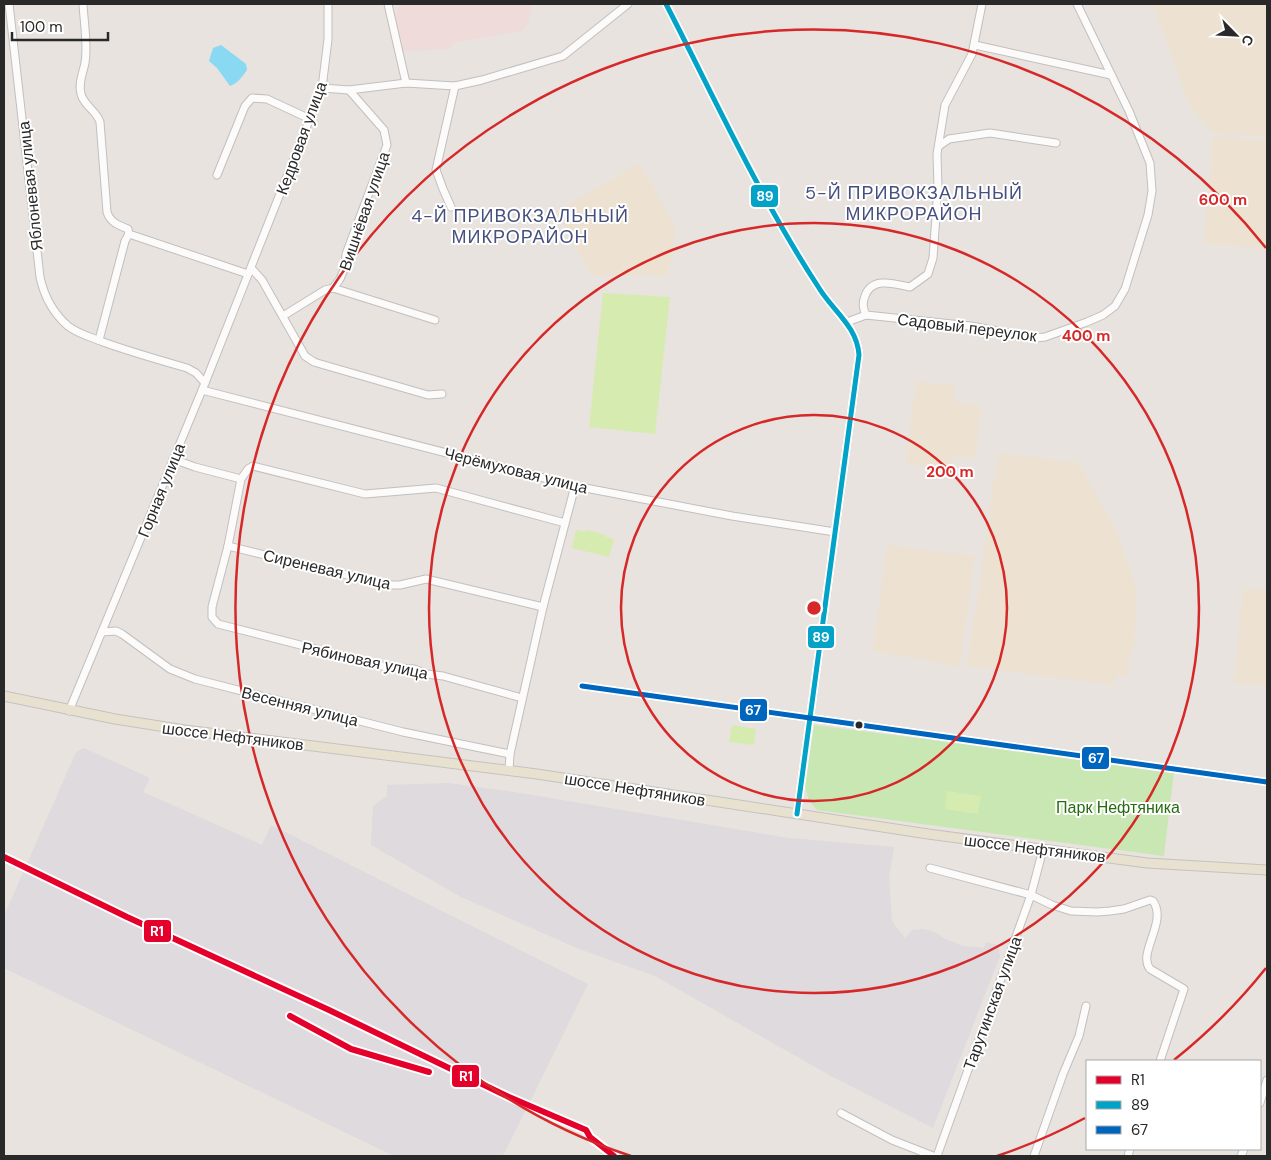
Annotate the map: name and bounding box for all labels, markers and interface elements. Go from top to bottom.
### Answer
scale bar [12,10,109,42]
north arrow [1211,10,1261,60]
text: 100 m [20,17,63,37]
text: С [1238,32,1258,49]
street label: Кедровая улица [271,79,332,198]
street label: Яблоневая улица [13,120,48,252]
street label: Вишнёвая улица [334,149,395,273]
district label: 5-Й ПРИВОКЗАЛЬНЫЙ МИКРОРАЙОН [805,181,1023,226]
line badge: 89 [750,184,779,208]
text: 89 [756,187,774,205]
text: 600 m [1199,190,1247,210]
district label: 4-Й ПРИВОКЗАЛЬНЫЙ МИКРОРАЙОН [411,204,629,249]
street label: Садовый переулок [896,309,1039,347]
text: 400 m [1062,326,1110,346]
street label: Горная улица [133,440,190,540]
street label: Черёмуховая улица [442,442,590,499]
text: 200 m [926,462,974,482]
street label: Сиреневая улица [261,545,393,594]
centre of rings [805,599,823,617]
line badge: 89 [807,625,835,649]
text: 89 [812,628,830,646]
street label: Рябиновая улица [300,637,430,684]
street label: Весенняя улица [239,682,361,731]
line badge: 67 [739,698,768,722]
text: 67 [745,701,762,719]
street label: шоссе Нефтяников [161,717,305,756]
unlabelled marker [854,720,864,730]
line badge: 67 [1081,746,1110,770]
text: 67 [1088,749,1105,767]
street label: шоссе Нефтяников [563,768,707,811]
park label: Парк Нефтяника [1056,797,1180,818]
street label: шоссе Нефтяников [963,829,1107,868]
line badge: R1 [143,919,172,943]
text: R1 [150,922,164,940]
street label: Тарутинская улица [959,933,1026,1073]
legend [1086,1060,1261,1150]
line badge: R1 [451,1064,480,1088]
text: R1 [459,1067,473,1085]
text: R1 [1131,1070,1145,1090]
text: 89 [1131,1095,1149,1115]
text: 67 [1131,1120,1148,1140]

